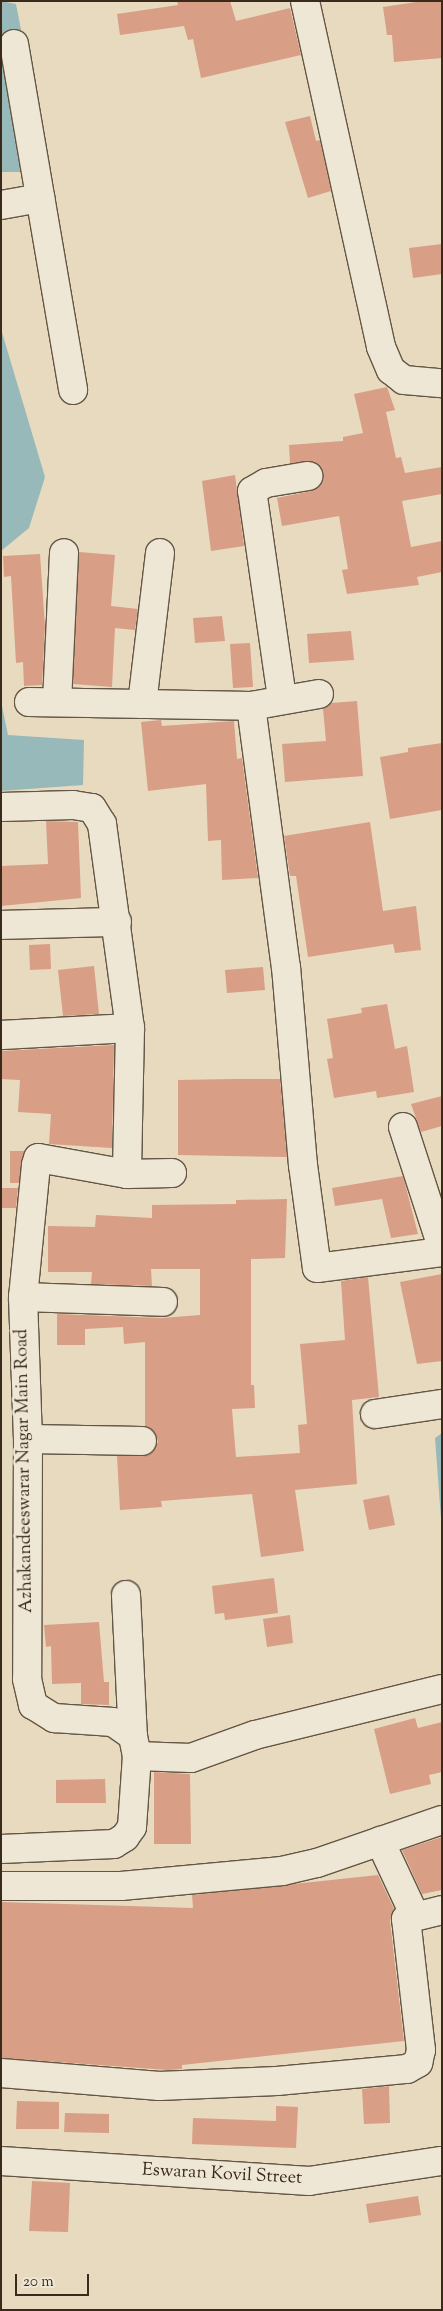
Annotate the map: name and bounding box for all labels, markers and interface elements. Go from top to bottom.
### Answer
street label: Azhakandeeswarar Nagar Main Road [12,1329,38,1613]
street label: Eswaran Kovil Street [141,2160,303,2190]
scale bar [18,2264,91,2296]
text: 20 m [23,2272,54,2293]

